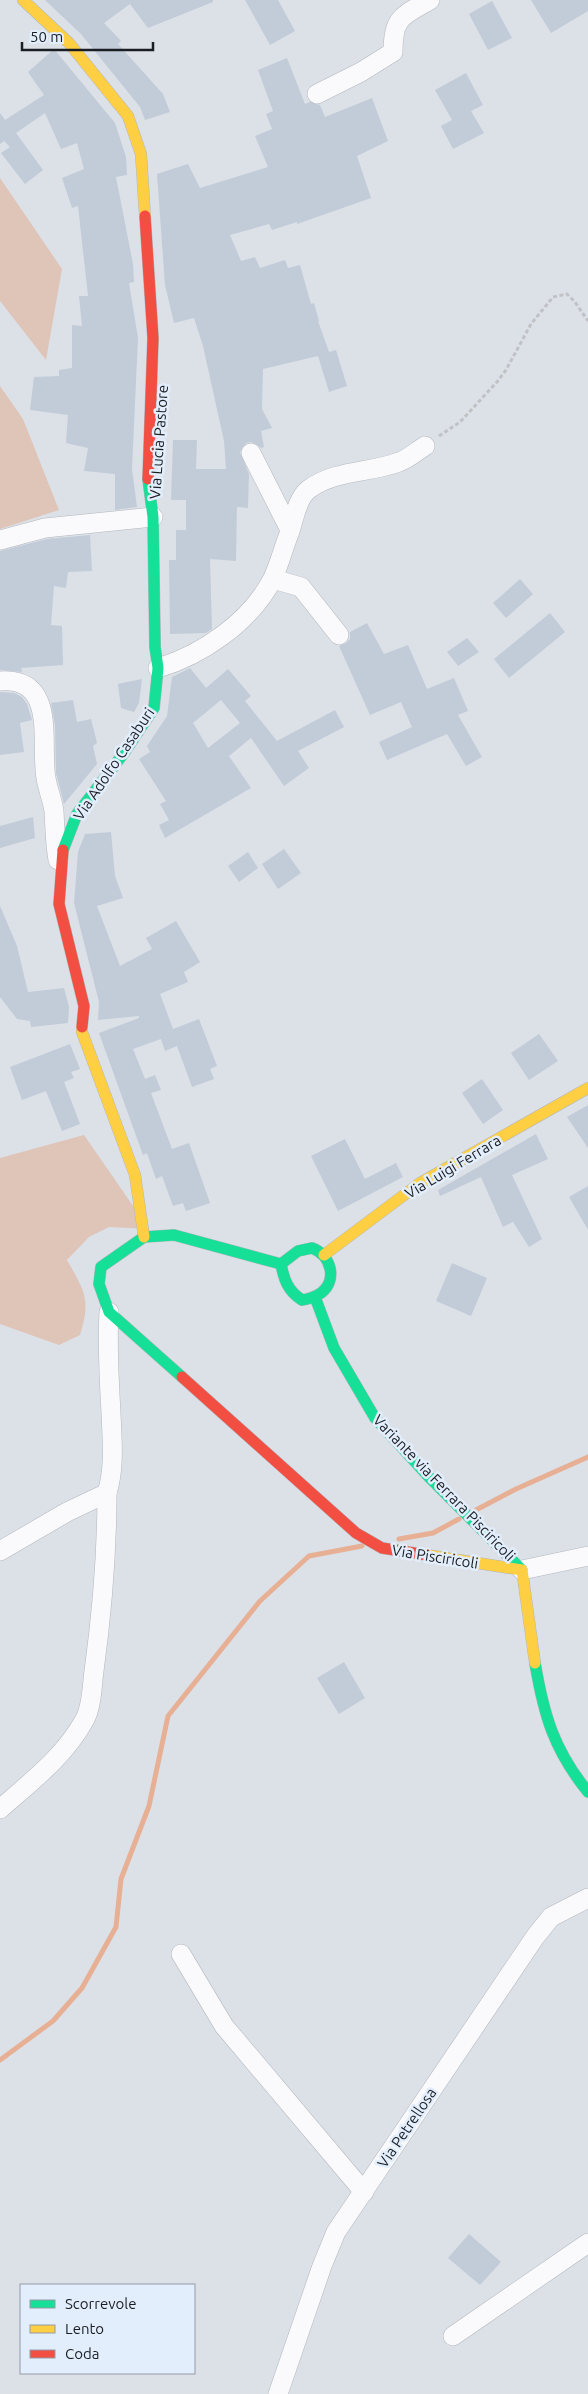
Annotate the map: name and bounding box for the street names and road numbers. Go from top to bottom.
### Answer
street label: Via Lucia Pastore [146,384,171,500]
street label: Via Adolfo Casaburi [70,704,157,823]
street label: Via Luigi Ferrara [402,1131,504,1202]
street label: Variante via Ferrara Pisciricoli [370,1411,519,1564]
street label: Via Pisciricoli [391,1541,479,1572]
street label: Via Petrellosa [374,2085,439,2171]

